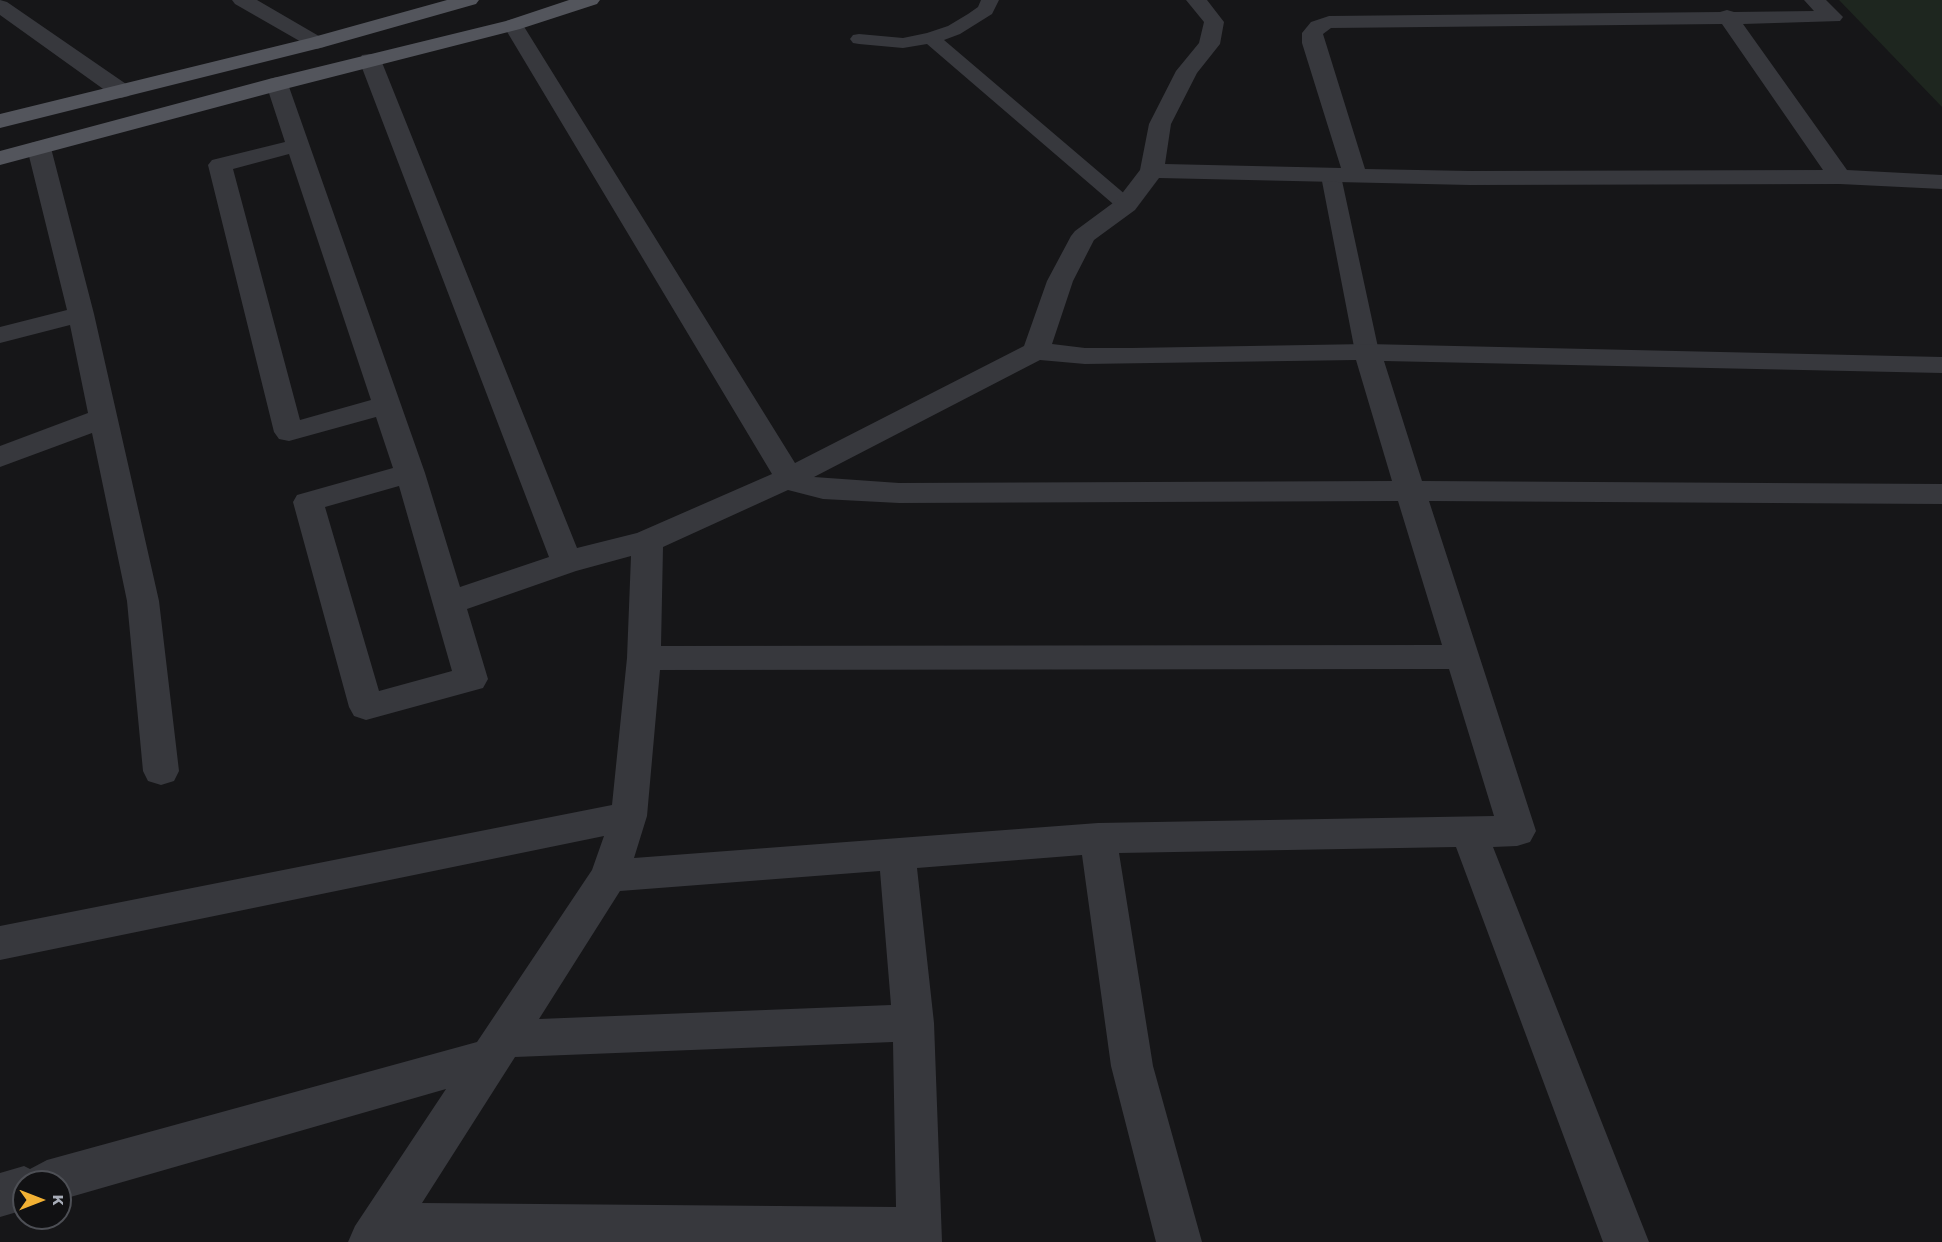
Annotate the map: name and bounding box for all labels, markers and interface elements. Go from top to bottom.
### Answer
north arrow [12,1170,72,1230]
text: K [49,1194,68,1206]

